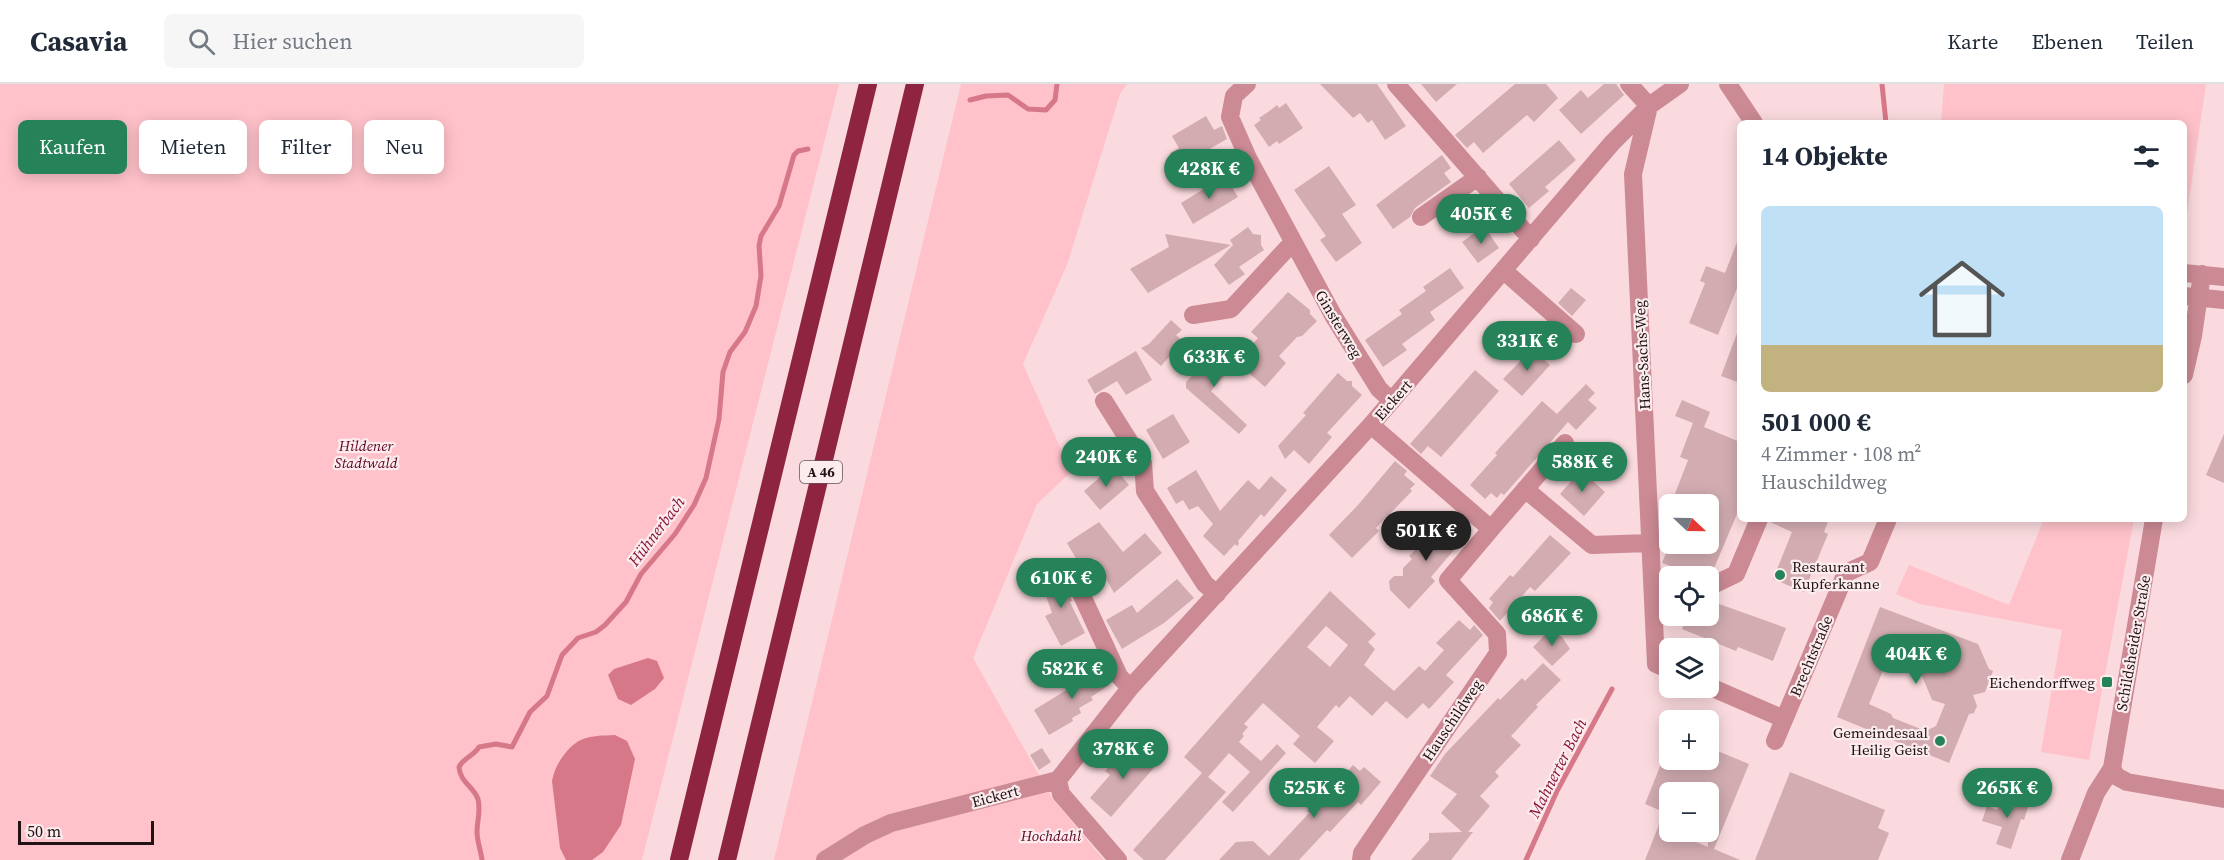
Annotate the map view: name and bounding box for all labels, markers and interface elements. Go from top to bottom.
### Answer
search box [164,14,584,68]
text: Casavia [30,22,128,60]
icon: search [185,25,218,58]
text: Hier suchen [233,26,353,56]
text: Karte [1947,27,1998,56]
text: Ebenen [2031,27,2103,56]
text: Teilen [2136,27,2194,56]
chip: Kaufen [18,120,127,174]
chip: Mieten [139,120,247,174]
chip: Filter [259,120,352,174]
chip: Neu [364,120,444,174]
text: 14 Objekte [1761,138,1888,174]
icon: filters [2130,140,2163,173]
pin: 428K € [1160,149,1258,200]
text: 428K € [1178,154,1240,182]
pin: 405K € [1432,194,1530,245]
text: 405K € [1450,199,1512,227]
icon: home [1908,245,2016,353]
street label: Ginsterweg [1310,286,1368,362]
street label: Hans-Sachs-Weg [1629,299,1655,410]
pin: 331K € [1478,321,1576,372]
text: 331K € [1496,326,1558,354]
pin: 633K € [1165,337,1263,388]
text: 633K € [1183,342,1245,370]
street label: Eickert [1369,375,1417,425]
text: 501 000 € [1761,404,1871,440]
park label: Hildener Stadtwald [334,435,398,473]
pin: 240K € [1057,437,1155,488]
text: 4 Zimmer · 108 m² [1761,440,1921,468]
text: 240K € [1075,442,1137,470]
pin: 588K € [1533,442,1631,493]
text: 588K € [1551,447,1613,475]
road number: A 46 [800,461,842,483]
text: Hauschildweg [1761,468,1887,496]
water label: Hühnerbach [622,491,690,571]
north arrow [1659,494,1719,554]
map controls [1659,494,1719,842]
pin: 501K € [1377,511,1475,562]
text: 501K € [1395,516,1457,544]
place label: Restaurant Kupferkanne [1792,556,1880,594]
pin: 610K € [1012,558,1110,609]
text: 610K € [1030,563,1092,591]
button: locate [1659,566,1719,626]
marker: Restaurant Kupferkanne [1773,568,1787,582]
street label: Schildsheider Straße [2111,573,2155,713]
pin: 686K € [1503,596,1601,647]
text: 686K € [1521,601,1583,629]
street label: Brechtstraße [1785,612,1838,700]
pin: 404K € [1867,634,1965,685]
button: layers [1659,638,1719,698]
text: 404K € [1885,639,1947,667]
pin: 582K € [1023,649,1121,700]
text: 582K € [1041,654,1103,682]
place label: Eichendorffweg [1989,672,2095,693]
street label: Hauschildweg [1417,675,1487,765]
marker: Eichendorffweg [2100,675,2114,689]
button: + [1659,710,1719,770]
water label: Mahnerter Bach [1522,714,1592,822]
place label: Gemeindesaal Heilig Geist [1833,722,1929,760]
pin: 378K € [1074,729,1172,780]
text: 378K € [1092,734,1154,762]
marker: Gemeindesaal Heilig Geist [1933,734,1947,748]
pin: 525K € [1265,768,1363,819]
pin: 265K € [1958,768,2056,819]
text: 525K € [1283,773,1345,801]
text: 265K € [1976,773,2038,801]
street label: Eickert [969,780,1021,812]
button: − [1659,782,1719,842]
scale bar [18,818,154,846]
text: 50 m [27,820,61,842]
park label: Hochdahl [1020,825,1082,846]

